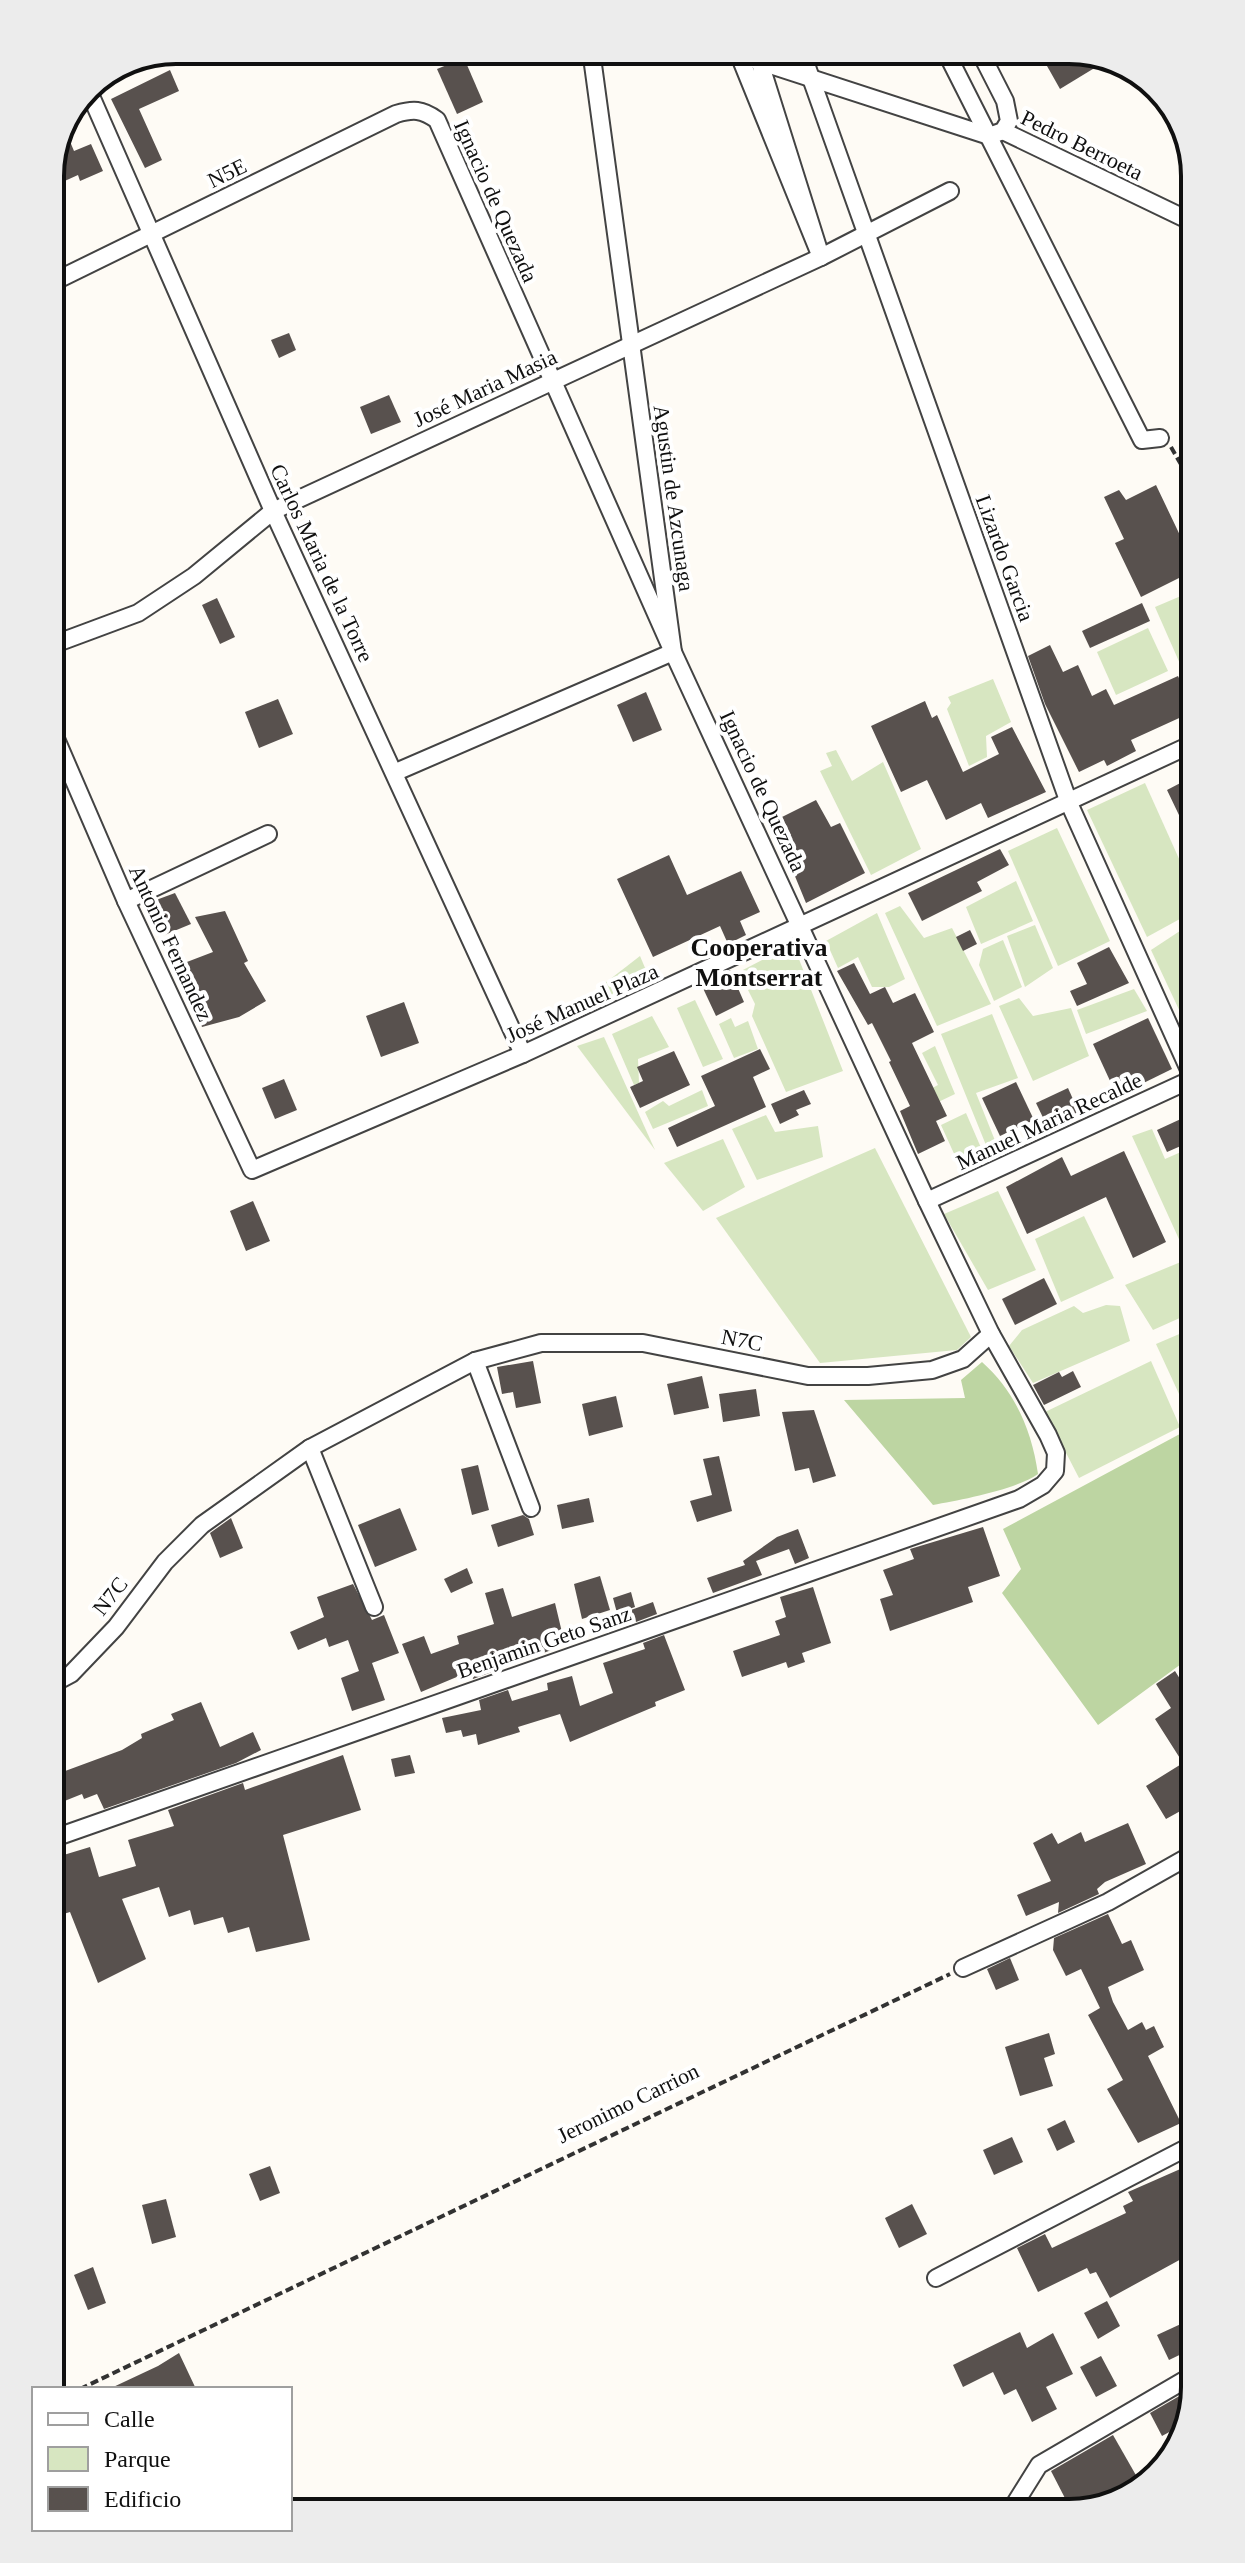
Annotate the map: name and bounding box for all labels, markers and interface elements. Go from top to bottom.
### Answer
street label: Pedro Berroeta [1017,105,1147,185]
street label: Ignacio de Quezada [449,116,543,286]
street label: N5E [203,153,251,193]
street label: José Maria Masia [409,344,561,432]
street label: Agustin de Azcunaga [649,403,700,593]
street label: Carlos Maria de la Torre [265,460,379,666]
street label: Lizardo Garcia [971,491,1039,625]
street label: Ignacio de Quezada [715,707,811,876]
street label: Antonio Fernandez [124,861,218,1025]
district label: Cooperativa Montserrat [690,933,828,992]
street label: José Manuel Plaza [502,958,662,1048]
street label: Manuel Maria Recalde [952,1067,1146,1175]
street label: N7C [719,1324,765,1356]
street label: N7C [87,1572,133,1620]
street label: Benjamin Geto Sanz [454,1600,634,1683]
street label: Jeronimo Carrion [553,2058,703,2148]
legend [32,2387,292,2531]
text: Calle [104,2406,155,2432]
text: Parque [104,2446,171,2472]
text: Edificio [104,2486,181,2512]

